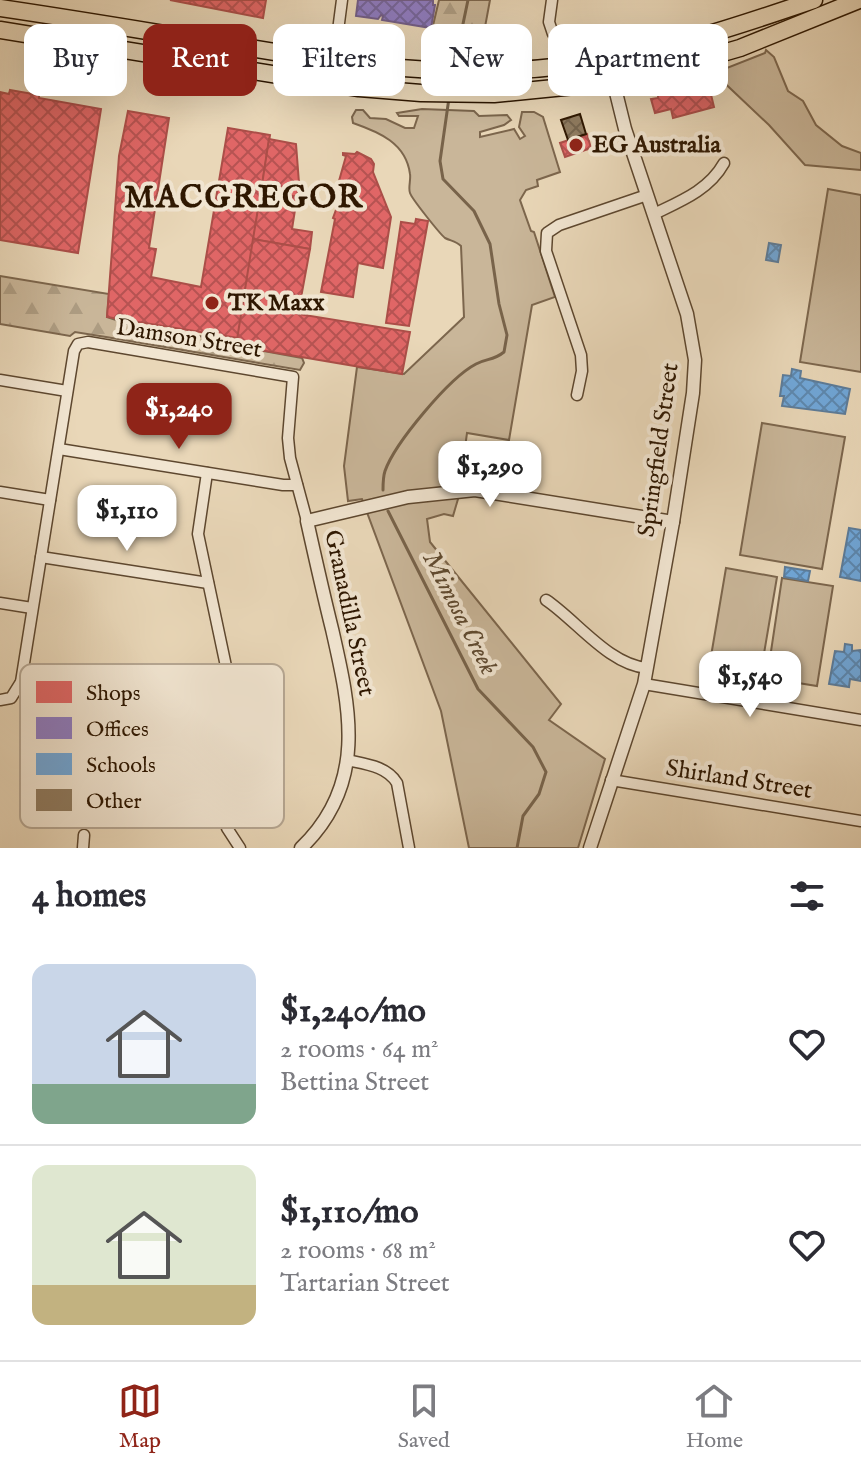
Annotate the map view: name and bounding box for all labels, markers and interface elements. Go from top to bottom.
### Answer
chip: Buy [24,24,127,96]
chip: Rent [143,24,257,96]
chip: Filters [273,24,405,96]
chip: New [421,24,532,96]
chip: Apartment [548,24,728,96]
place label: EG Australia [592,130,721,161]
marker: EG Australia [567,136,585,154]
district label: MACGREGOR [124,178,364,219]
place label: TK Maxx [227,288,325,319]
marker: TK Maxx [203,294,221,312]
street label: Damson Street [114,312,264,366]
street label: Springfield Street [631,361,687,539]
pin: $1,240 [114,383,244,451]
text: $1,240 [145,392,213,425]
pin: $1,290 [425,441,555,509]
text: $1,290 [456,450,524,483]
pin: $1,110 [62,485,192,553]
text: $1,110 [95,494,159,527]
street label: Granadilla Street [316,527,382,699]
water label: Mimosa Creek [415,546,505,681]
pin: $1,540 [685,651,815,719]
text: $1,540 [717,660,783,693]
legend [20,664,284,828]
text: Shops [86,680,140,708]
text: Offices [86,716,149,744]
text: Schools [86,752,156,780]
street label: Shirland Street [664,753,814,807]
text: Other [86,788,142,816]
icon: filters [785,874,829,918]
text: 4 homes [32,875,146,918]
text: $1,240/mo [280,990,426,1033]
icon: home [96,996,192,1092]
icon: heart [785,1022,829,1066]
text: 2 rooms · 64 m² [280,1033,439,1066]
text: Bettina Street [280,1066,429,1099]
text: $1,110/mo [280,1191,418,1234]
icon: home [96,1197,192,1293]
icon: heart [785,1223,829,1267]
text: 2 rooms · 68 m² [280,1234,436,1267]
text: Tartarian Street [280,1267,450,1300]
tab: Map [118,1379,162,1455]
tab: Saved [398,1379,450,1455]
tab: Home [686,1379,743,1455]

